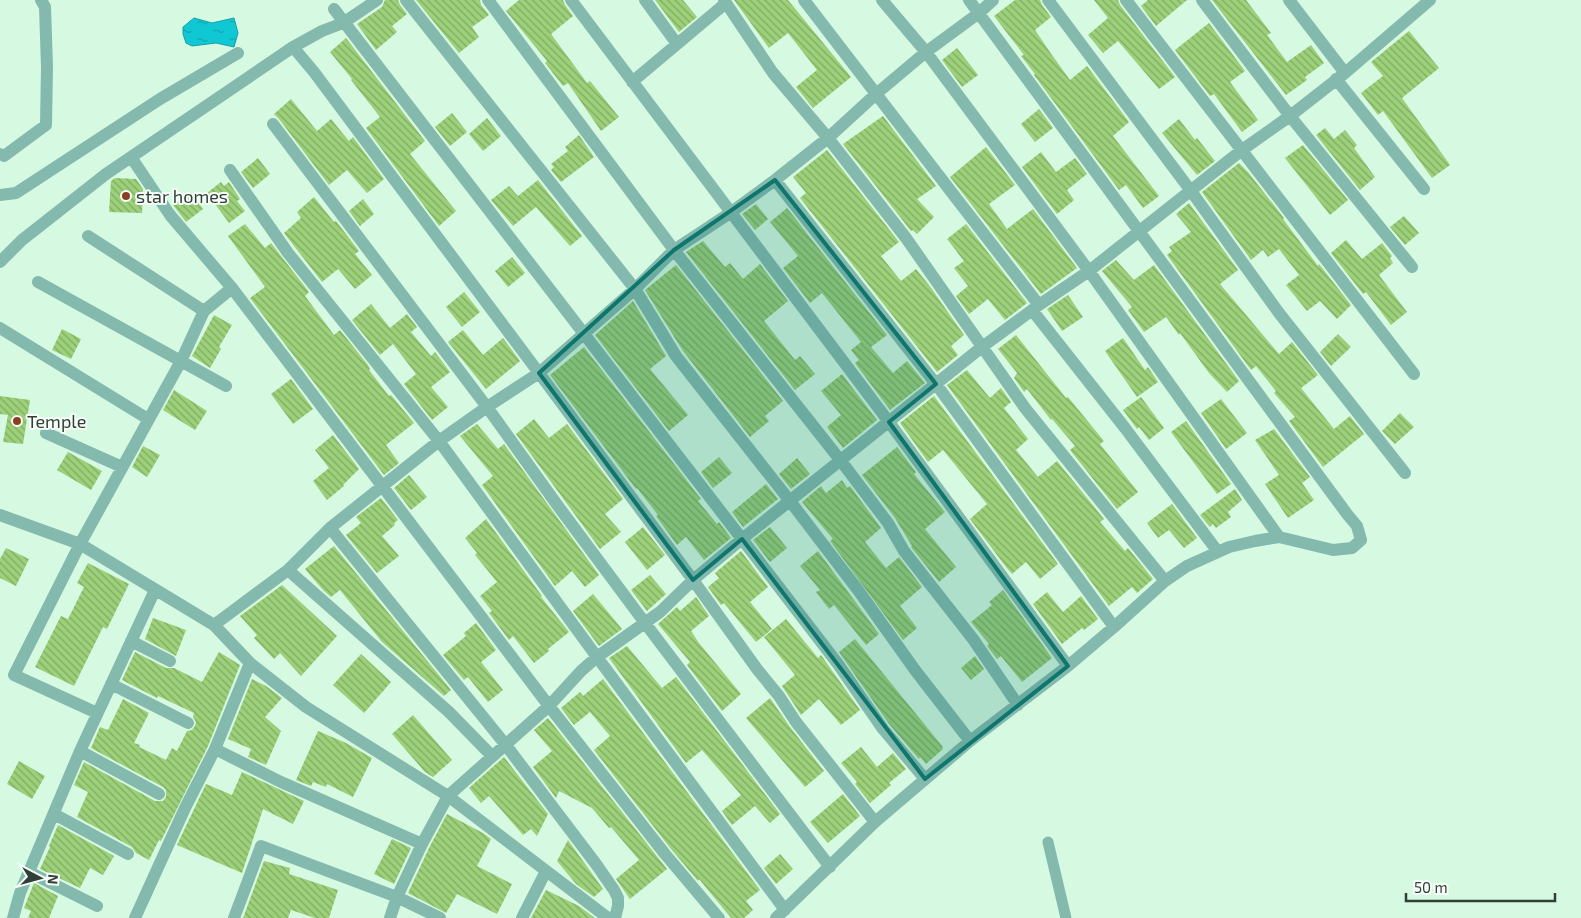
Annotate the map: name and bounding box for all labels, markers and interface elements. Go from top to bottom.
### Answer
place label: star homes [136,185,228,207]
marker: star homes [120,190,132,202]
place label: Temple [27,410,86,432]
marker: Temple [11,415,23,427]
north arrow [15,853,65,903]
scale bar [1406,870,1555,902]
text: N [44,873,62,885]
text: 50 m [1414,878,1448,896]

